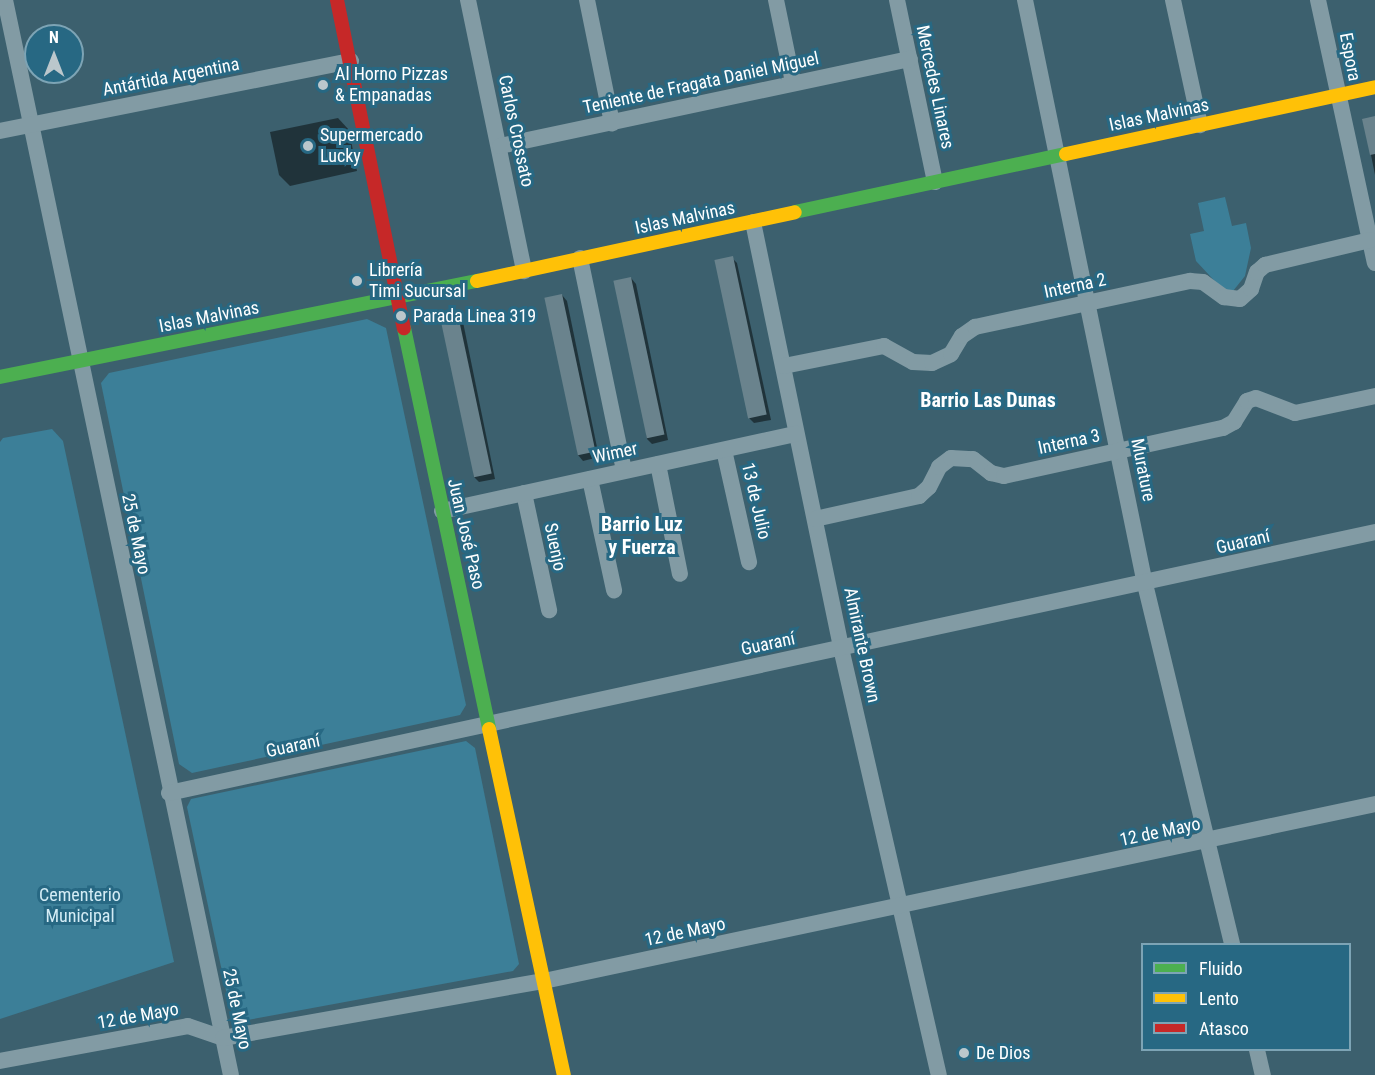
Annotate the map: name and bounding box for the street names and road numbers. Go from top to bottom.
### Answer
street label: Mercedes Linares [911,23,959,151]
street label: Espora [1335,31,1365,83]
street label: Teniente de Fragata Daniel Miguel [581,47,821,119]
street label: Antártida Argentina [101,53,241,101]
street label: Carlos Crossato [494,73,538,189]
street label: Islas Malvinas [1107,94,1211,136]
street label: Islas Malvinas [633,197,737,239]
street label: Interna 2 [1042,269,1108,303]
street label: Islas Malvinas [157,297,261,337]
street label: Interna 3 [1036,425,1102,459]
street label: Murature [1126,437,1160,503]
street label: Wimer [591,438,639,468]
street label: 13 de Julio [737,461,775,541]
street label: Juan José Paso [443,476,489,592]
street label: 25 de Mayo [117,492,155,576]
street label: Suenjo [539,521,571,573]
street label: Guaraní [1214,525,1272,559]
street label: Almirante Brown [839,585,885,705]
street label: Guaraní [739,628,797,660]
street label: Guaraní [264,730,322,762]
street label: 12 de Mayo [1118,813,1202,851]
street label: 12 de Mayo [643,913,727,951]
street label: 25 de Mayo [218,967,256,1051]
street label: 12 de Mayo [96,998,180,1034]

